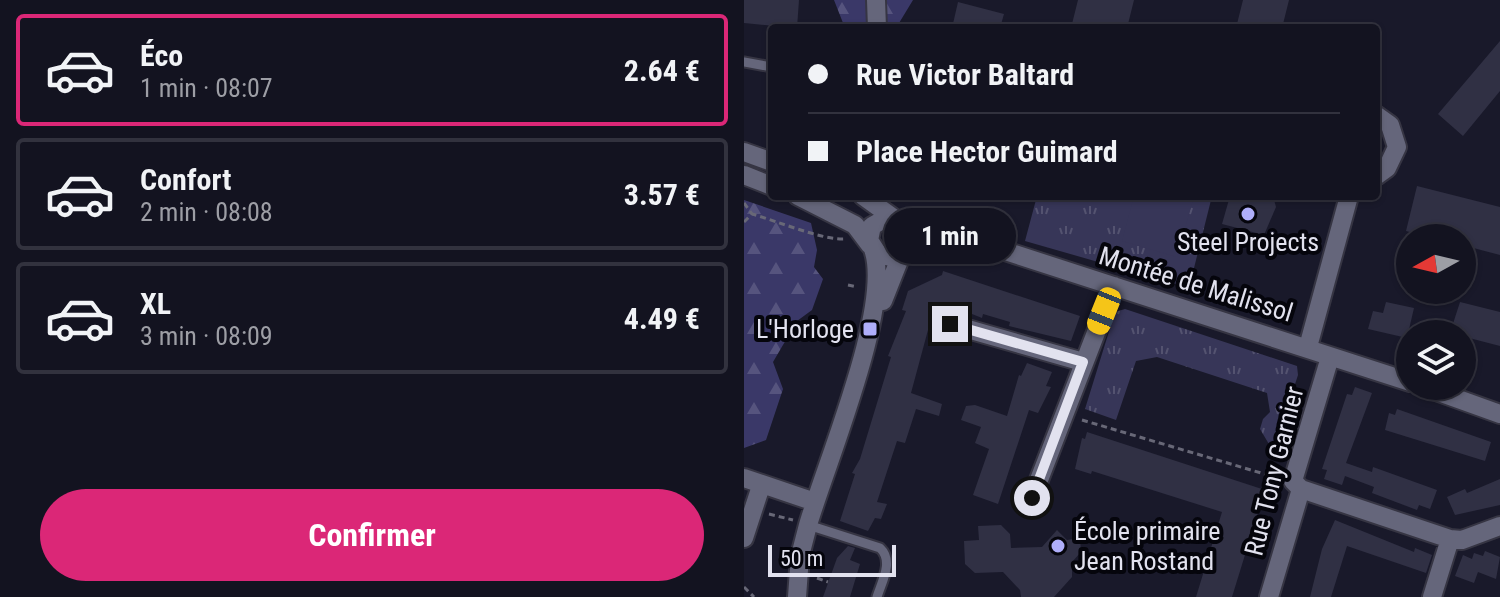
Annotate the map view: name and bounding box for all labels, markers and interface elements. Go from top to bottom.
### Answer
icon: car [44,34,116,106]
text: Éco [140,38,183,73]
text: 2.64 € [624,53,700,88]
text: Rue Victor Baltard [856,57,1074,92]
text: 1 min · 08:07 [140,73,273,103]
text: Place Hector Guimard [856,134,1118,169]
icon: car [44,158,116,230]
text: Confort [140,162,231,197]
text: 3.57 € [624,177,700,212]
text: 2 min · 08:08 [140,197,273,227]
marker: Steel Projects [1239,205,1257,223]
callout: 1 min [884,208,1016,264]
text: 1 min [921,221,979,251]
north arrow [1396,224,1476,304]
map controls [1396,224,1476,400]
place label: Steel Projects [1177,227,1319,257]
street label: Montée de Malissol [1095,240,1297,328]
icon: car [44,282,116,354]
car [1084,284,1124,338]
text: XL [140,286,171,321]
text: 4.49 € [624,301,700,336]
route end [932,306,968,342]
place label: L'Horloge [756,314,854,344]
marker: L'Horloge [861,320,879,338]
button: layers [1396,320,1476,400]
text: 3 min · 08:09 [140,321,273,351]
street label: Rue Tony Garnier [1239,383,1310,559]
route start [1014,480,1050,516]
button: Confirmer [40,489,704,581]
place label: École primaire Jean Rostand [1074,516,1220,576]
marker: École primaire Jean Rostand [1049,537,1067,555]
scale bar [768,541,896,577]
text: 50 m [780,546,823,571]

